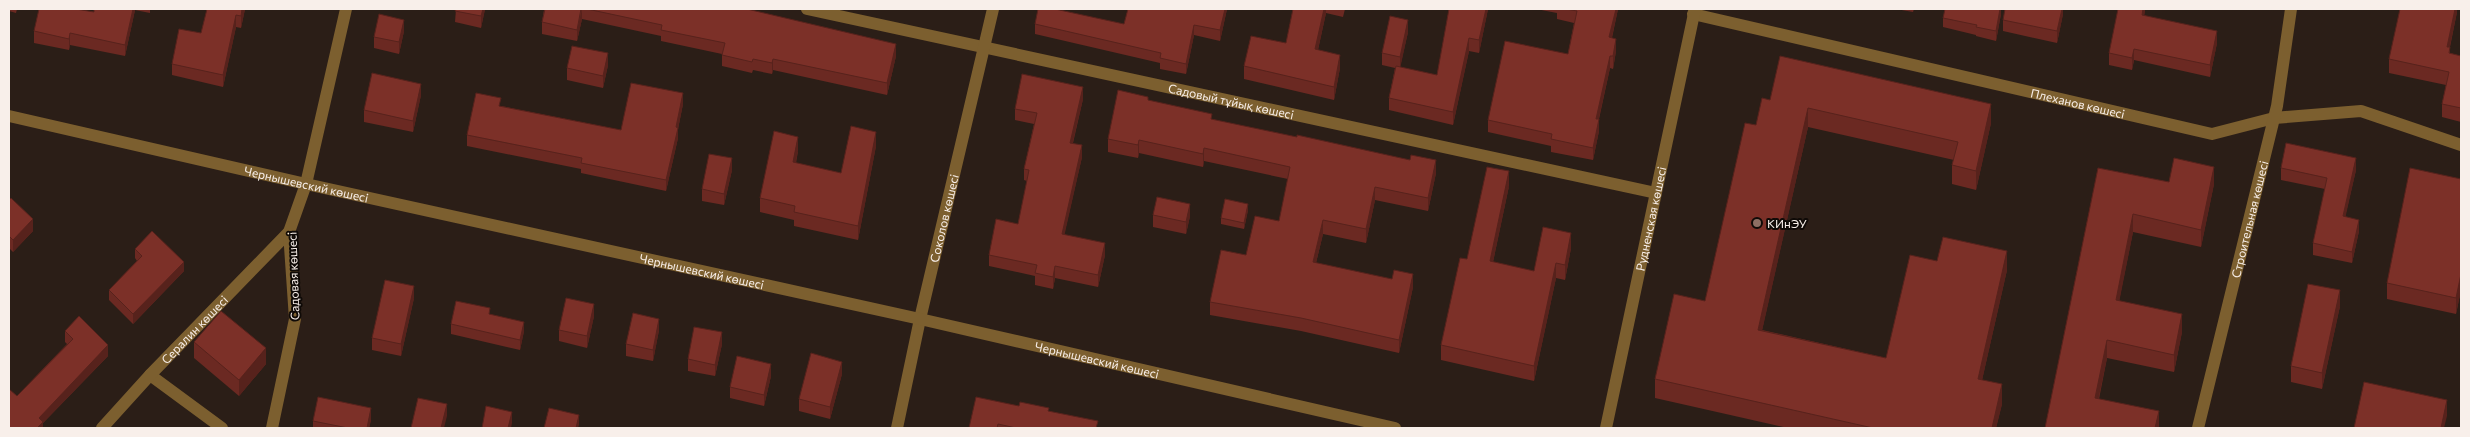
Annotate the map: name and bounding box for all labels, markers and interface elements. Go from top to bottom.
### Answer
street label: Садовый тұйық көшесі [1167,81,1295,121]
street label: Плеханов көшесі [2029,85,2126,121]
street label: Строительная көшесі [2228,159,2270,279]
street label: Чернышевский көшесі [243,163,370,205]
street label: Рудненская көшесі [1633,165,1668,272]
street label: Соколов көшесі [927,173,961,264]
place label: КИнЭУ [1767,216,1807,230]
marker: КИнЭУ [1751,217,1763,229]
street label: Садовая көшесі [284,232,302,320]
street label: Чернышевский көшесі [638,251,765,291]
street label: Сералин көшесі [158,293,230,366]
street label: Чернышевский көшесі [1034,339,1160,381]

